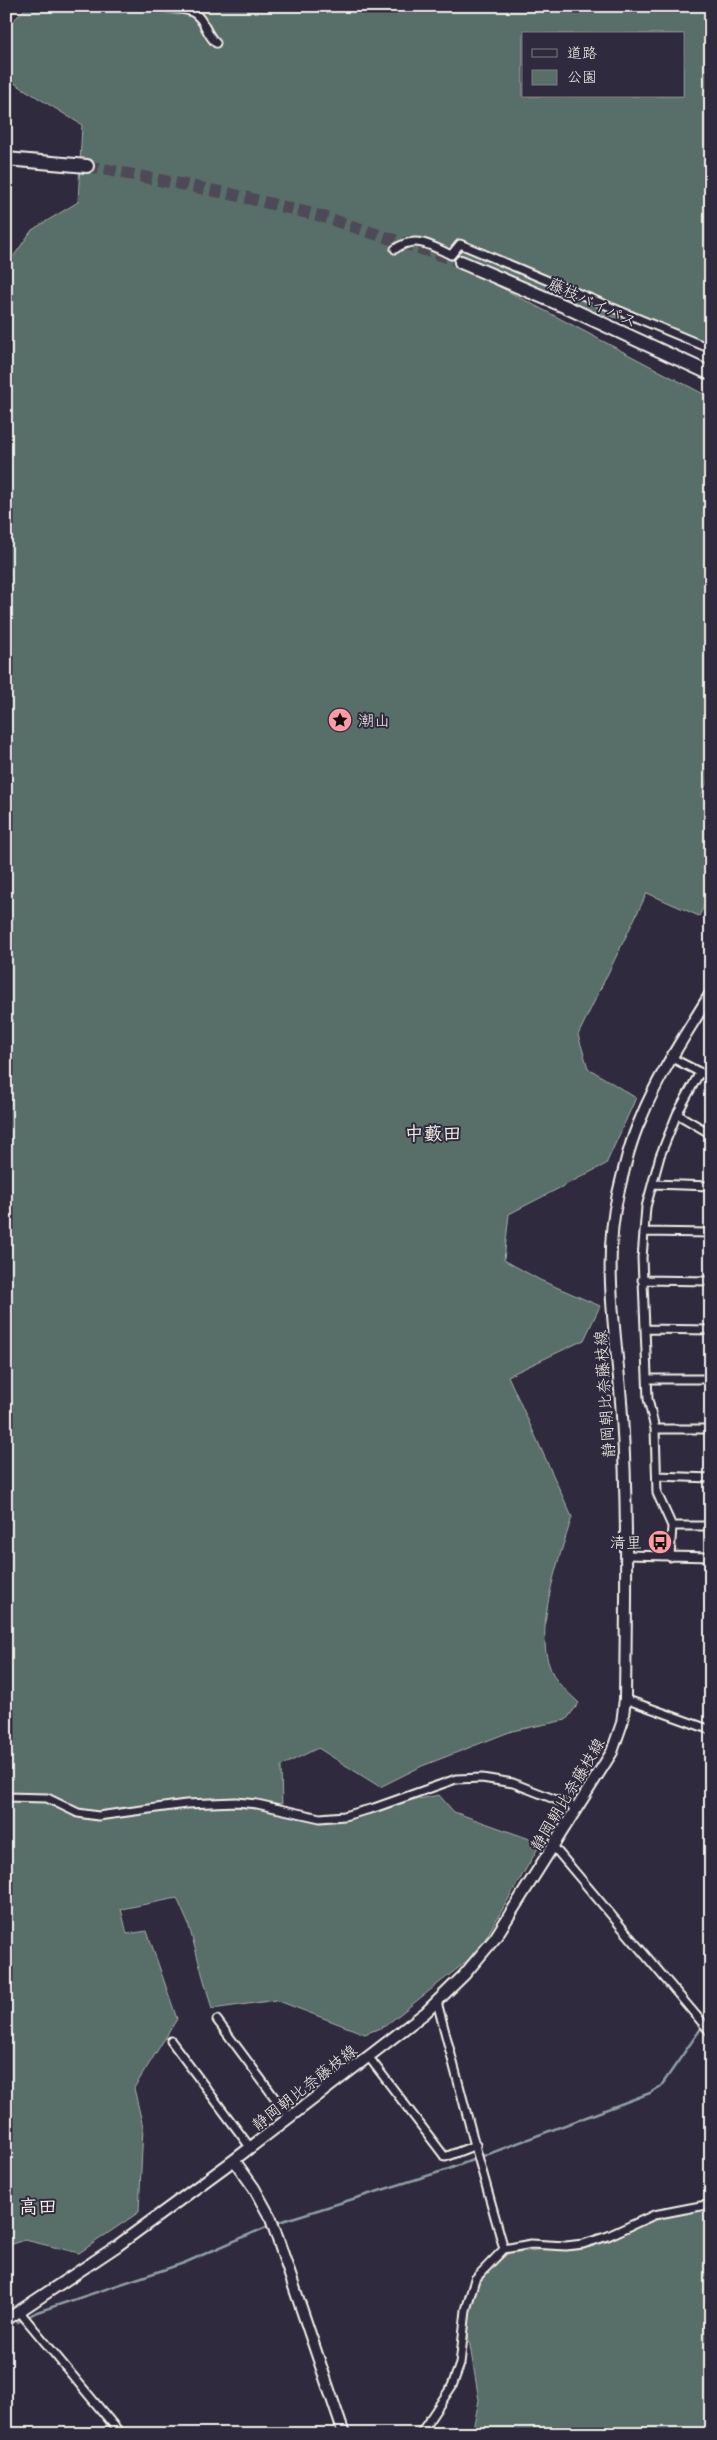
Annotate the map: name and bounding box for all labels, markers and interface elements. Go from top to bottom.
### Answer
legend [522,32,684,98]
text: 道路 [567,44,597,62]
text: 公園 [567,68,597,86]
street label: 藤枝バイパス [545,275,640,331]
place icon: 潮山 [327,707,353,733]
place label: 潮山 [358,712,390,730]
district label: 中藪田 [404,1123,462,1145]
street label: 静岡朝比奈藤枝線 [592,1329,618,1458]
bus stop icon: 清里 [647,1529,673,1555]
place label: 清里 [610,1534,642,1552]
street label: 静岡朝比奈藤枝線 [527,1735,609,1854]
street label: 静岡朝比奈藤枝線 [249,2041,361,2134]
district label: 高田 [19,2196,57,2218]

